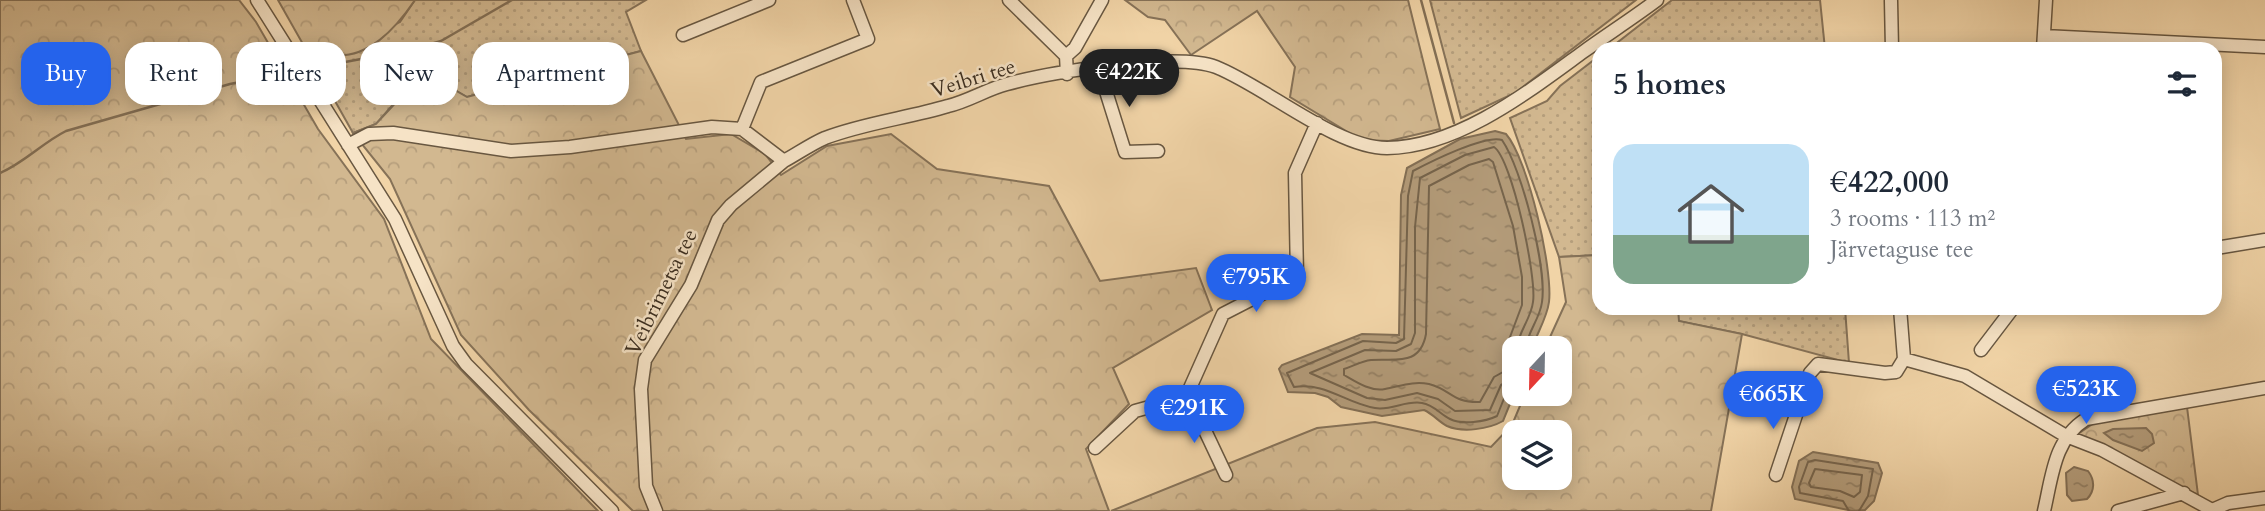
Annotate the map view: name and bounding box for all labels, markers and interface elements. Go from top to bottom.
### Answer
chip: Buy [21,42,111,105]
chip: Rent [125,42,222,105]
chip: Filters [236,42,346,105]
chip: New [360,42,458,105]
chip: Apartment [472,42,629,105]
pin: €422K [1080,50,1178,109]
street label: Veibri tee [927,52,1019,105]
text: €422K [1095,56,1163,87]
text: 5 homes [1613,64,1726,105]
icon: filters [2163,65,2201,103]
text: €422,000 [1830,162,1949,203]
icon: home [1669,172,1753,256]
text: 3 rooms · 113 m² [1830,203,1995,234]
street label: Veibrimetsa tee [618,224,705,360]
text: Järvetaguse tee [1830,234,1974,265]
pin: €795K [1207,254,1305,314]
text: €795K [1222,261,1290,292]
north arrow [1502,336,1572,406]
map controls [1502,336,1572,490]
pin: €523K [2037,366,2135,426]
pin: €665K [1724,372,1822,431]
text: €523K [2052,373,2120,404]
text: €665K [1739,378,1807,409]
pin: €291K [1145,386,1243,445]
text: €291K [1160,392,1228,423]
button: layers [1502,420,1572,490]

